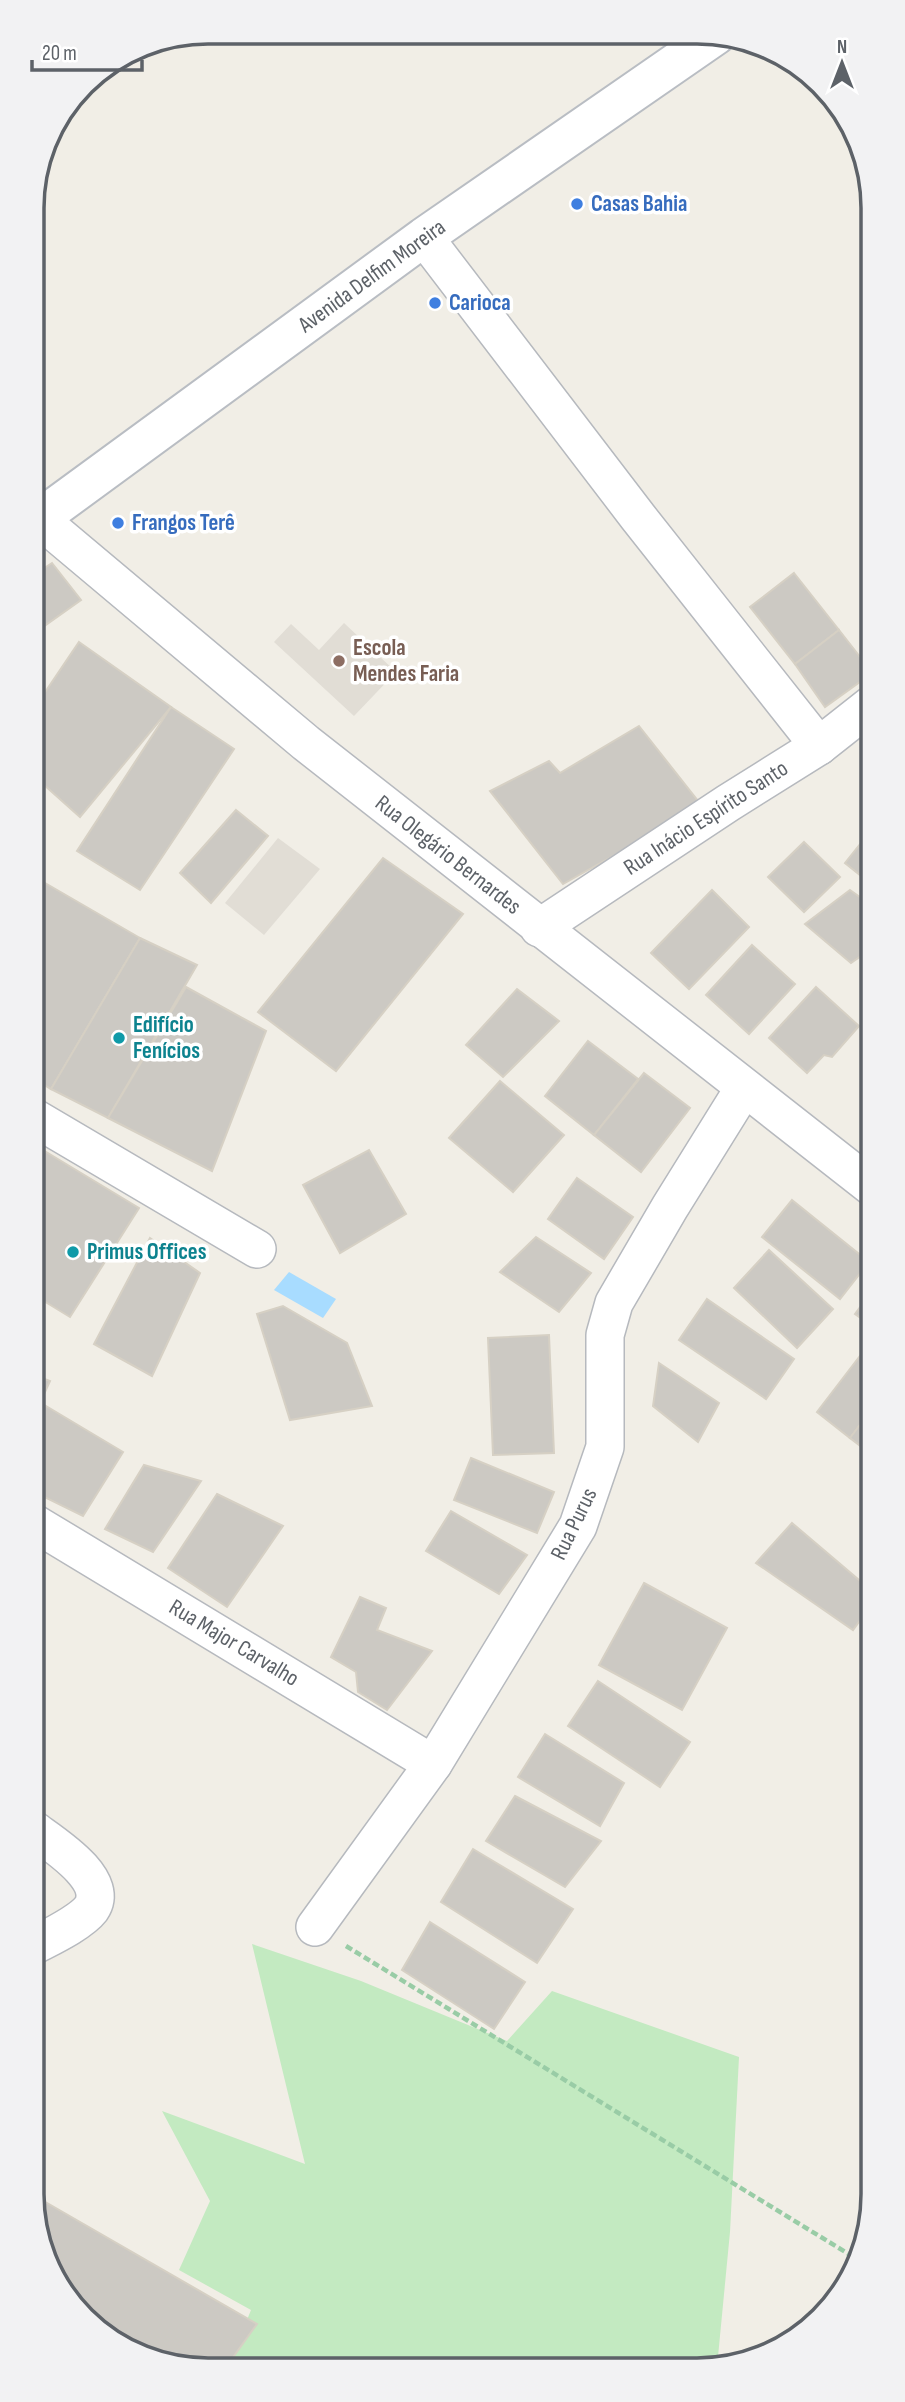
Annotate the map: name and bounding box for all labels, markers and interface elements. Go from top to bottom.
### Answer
scale bar [32,28,142,72]
north arrow [807,28,877,98]
text: N [837,36,847,59]
text: 20 m [42,41,77,66]
place label: Casas Bahia [591,190,687,218]
marker: Casas Bahia [569,196,585,212]
street label: Avenida Delfim Moreira [292,213,451,339]
place label: Carioca [449,289,511,317]
marker: Carioca [427,295,443,311]
place label: Frangos Terê [132,509,235,537]
marker: Frangos Terê [110,515,126,531]
place label: Escola Mendes Faria [353,634,459,688]
marker: Escola Mendes Faria [331,653,347,669]
street label: Rua Inácio Espírito Santo [619,754,793,882]
street label: Rua Olegário Bernardes [369,789,527,921]
place label: Edifício Fenícios [133,1011,200,1065]
marker: Edifício Fenícios [111,1030,127,1046]
place label: Primus Offices [87,1238,207,1266]
marker: Primus Offices [65,1244,81,1260]
street label: Rua Purus [545,1483,603,1565]
street label: Rua Major Carvalho [164,1593,304,1693]

